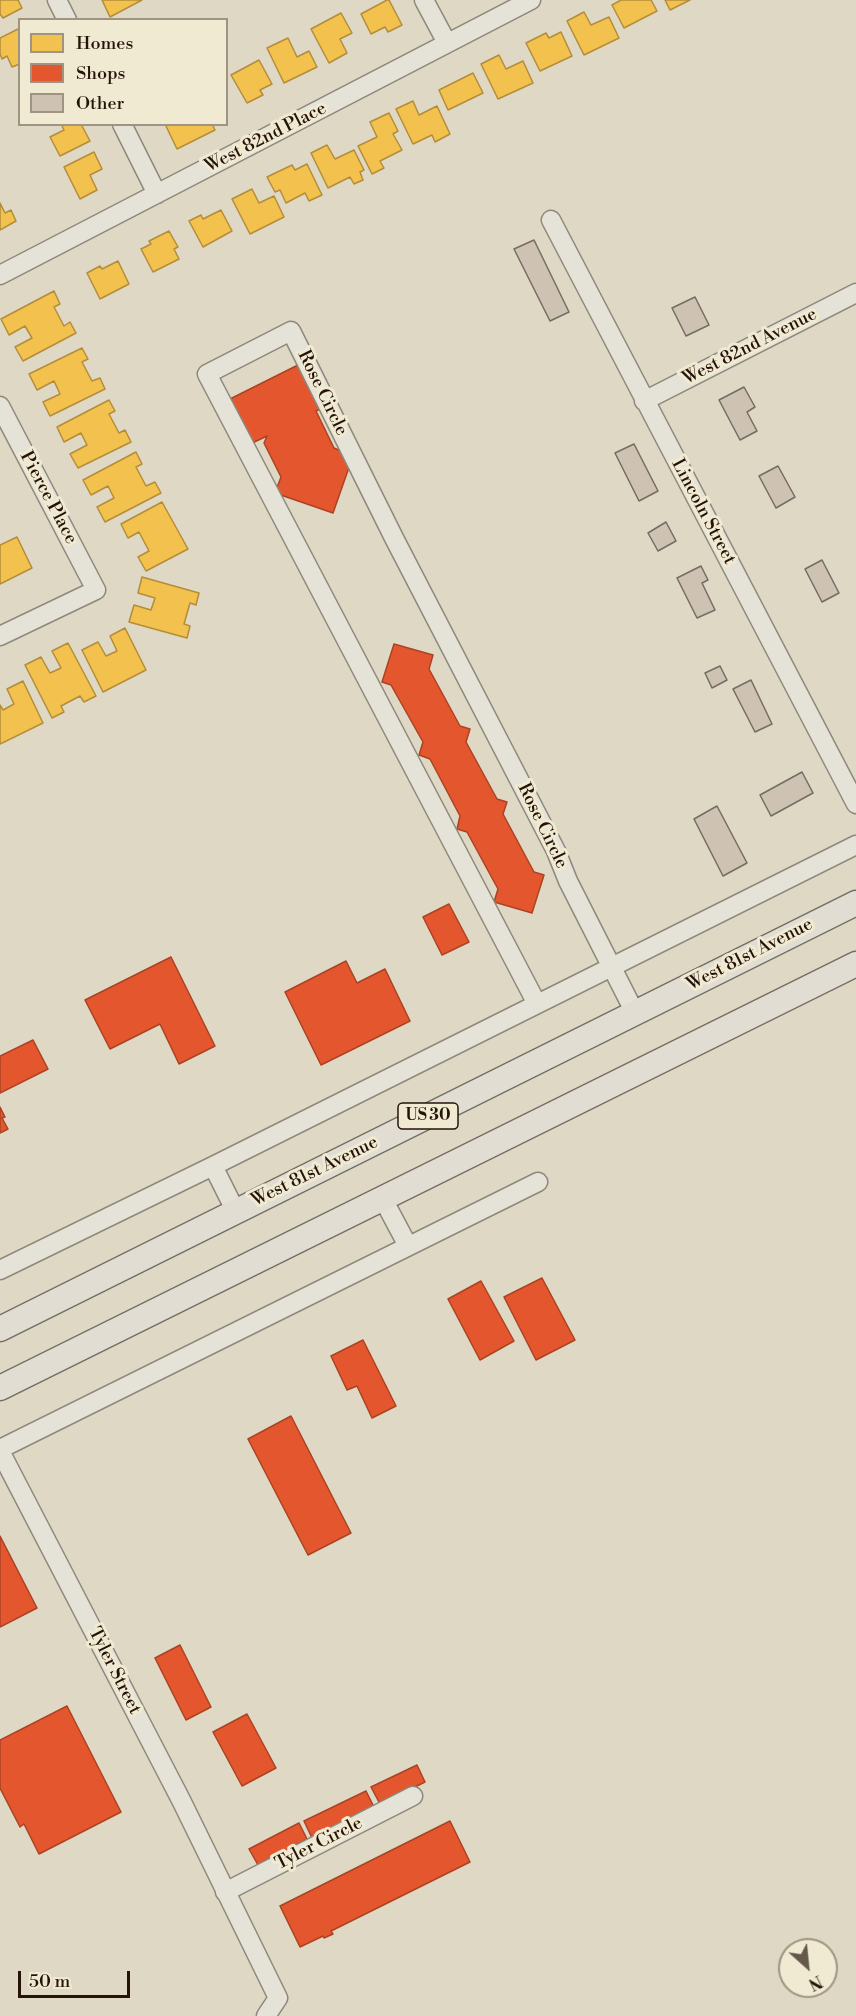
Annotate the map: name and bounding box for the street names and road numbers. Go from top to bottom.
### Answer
street label: West 82nd Place [202,98,330,178]
street label: West 82nd Avenue [679,304,821,390]
street label: Rose Circle [292,347,352,439]
street label: Pierce Place [15,448,81,548]
street label: Lincoln Street [666,456,740,568]
street label: Rose Circle [512,780,572,872]
street label: West 81st Avenue [684,914,816,996]
road number: US 30 [398,1103,458,1129]
street label: West 81st Avenue [248,1132,382,1212]
street label: Tyler Street [83,1624,145,1718]
street label: Tyler Circle [272,1813,366,1875]

